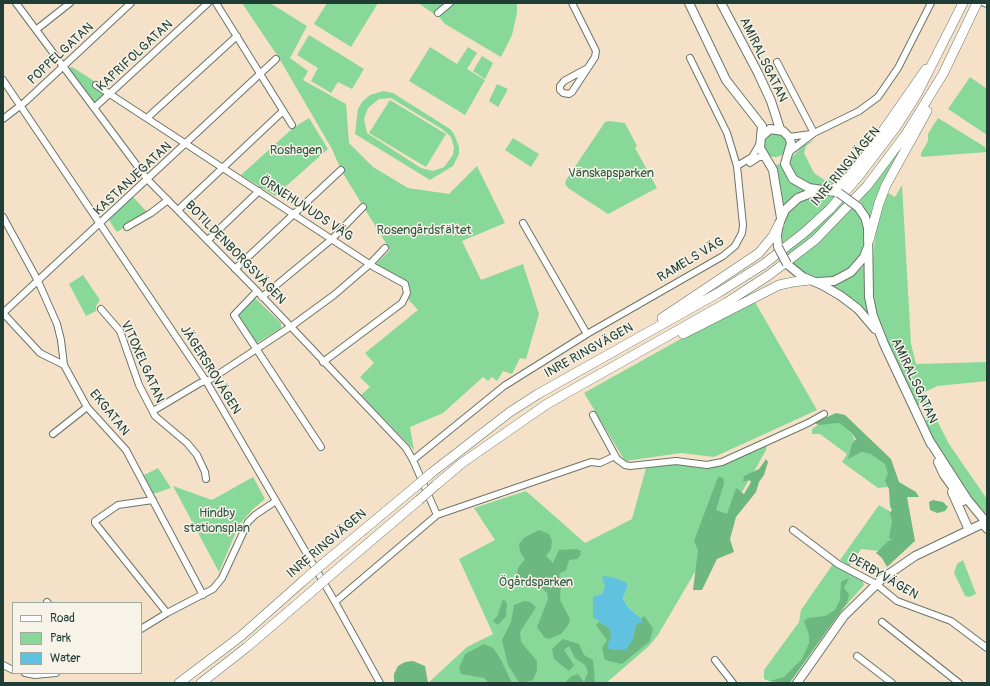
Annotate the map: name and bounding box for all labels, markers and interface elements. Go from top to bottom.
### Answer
street label: AMIRALSGATAN [736,15,790,105]
street label: KAPRIFOLGATAN [94,17,176,95]
street label: POPPELGATAN [25,20,97,88]
street label: INRE RINGVÄGEN [808,124,884,210]
street label: KASTANJEGATAN [91,139,175,219]
park label: Roshagen [270,143,322,159]
park label: Vänskapsparken [568,166,654,182]
street label: ÖRNEHUVUDS VÄG [256,173,356,245]
street label: BOTILDENBORGSVÄGEN [181,198,289,308]
park label: Rosengårdsfältet [376,223,472,239]
street label: RAMELS VÄG [655,234,727,286]
street label: VITOXELGATAN [117,318,167,406]
street label: INRE RINGVÄGEN [542,320,636,382]
street label: JÄGERSROVÄGEN [176,323,244,417]
street label: AMIRALSGATAN [887,336,941,426]
street label: EKGATAN [86,387,132,439]
park label: Hindby stationsplan [184,506,250,537]
street label: INRE RINGVÄGEN [284,506,370,582]
street label: DERBYVÄGEN [845,551,921,603]
park label: Ögårdsparken [499,575,573,591]
legend [12,602,142,674]
text: Road [50,611,75,626]
text: Park [50,631,71,646]
text: Water [50,651,81,666]

